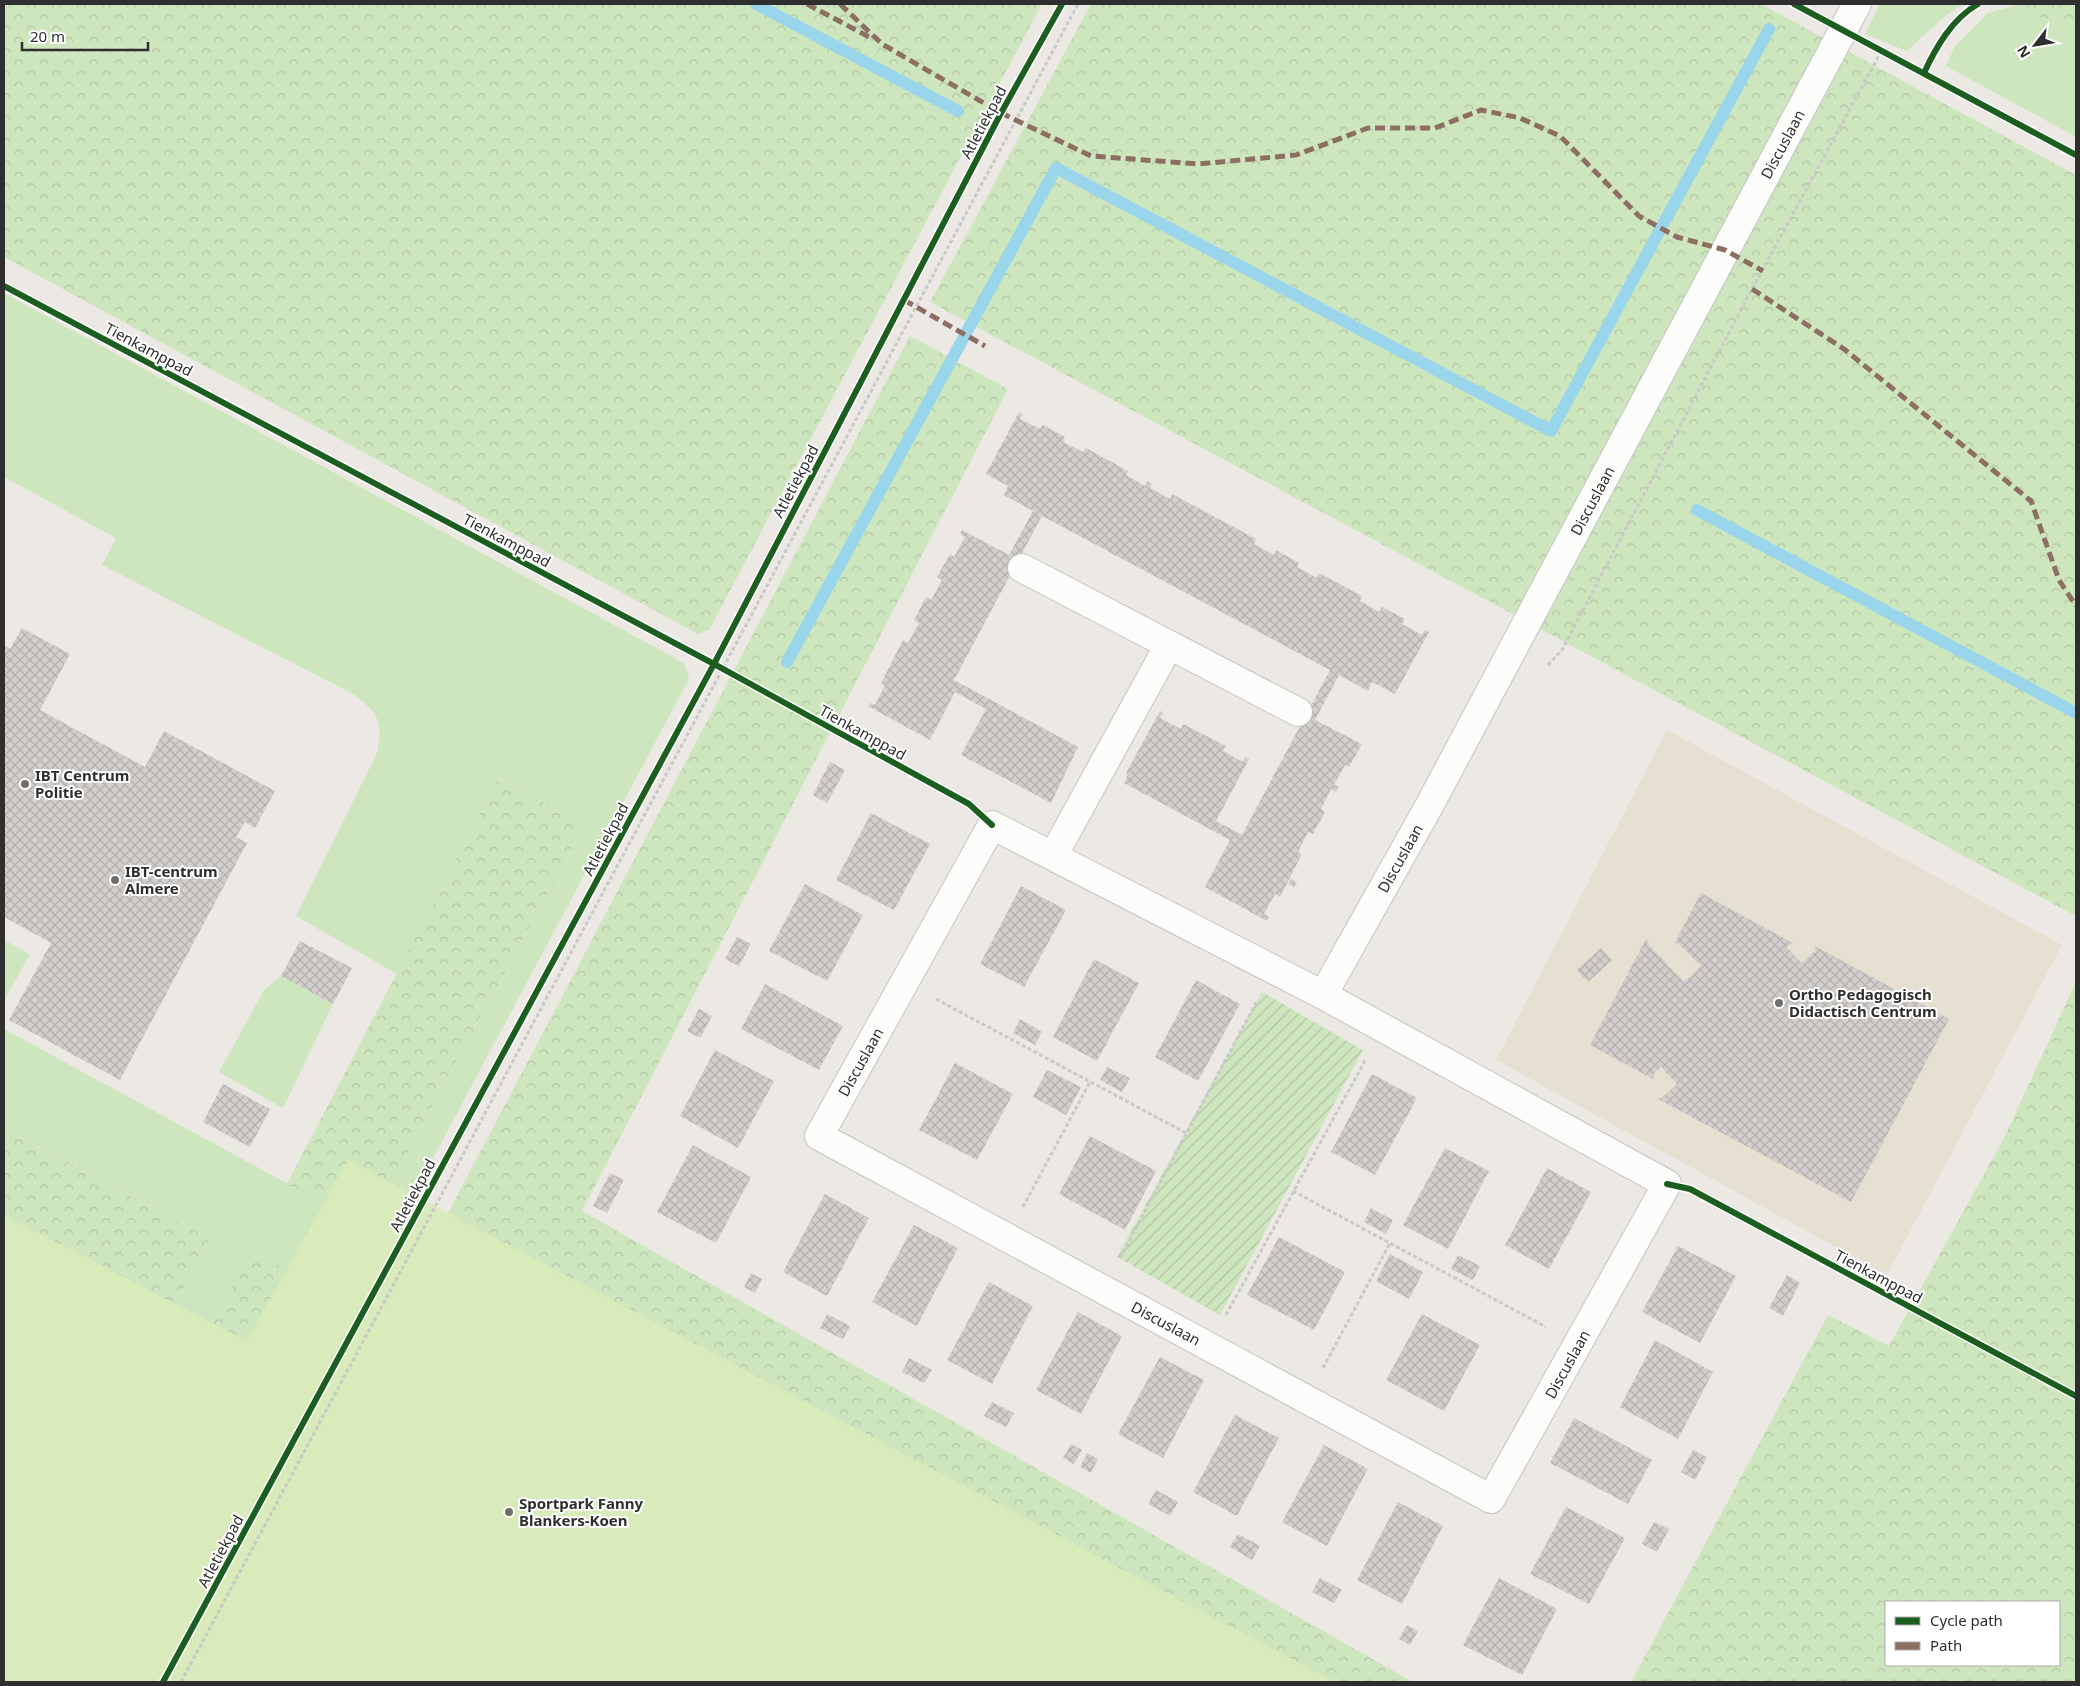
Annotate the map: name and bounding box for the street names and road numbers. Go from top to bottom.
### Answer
street label: Atletiekpad [955,82,1011,162]
street label: Discuslaan [1756,106,1809,182]
street label: Tienkamppad [102,318,196,380]
street label: Atletiekpad [767,441,823,521]
street label: Discuslaan [1565,462,1619,539]
street label: Tienkamppad [460,509,554,571]
street label: Tienkamppad [816,700,910,764]
street label: Atletiekpad [577,799,633,879]
street label: Discuslaan [1373,820,1427,896]
street label: Discuslaan [833,1024,887,1100]
street label: Atletiekpad [384,1155,440,1235]
street label: Tienkamppad [1832,1245,1926,1307]
street label: Discuslaan [1128,1296,1204,1350]
street label: Discuslaan [1540,1326,1594,1402]
street label: Atletiekpad [192,1511,248,1591]

